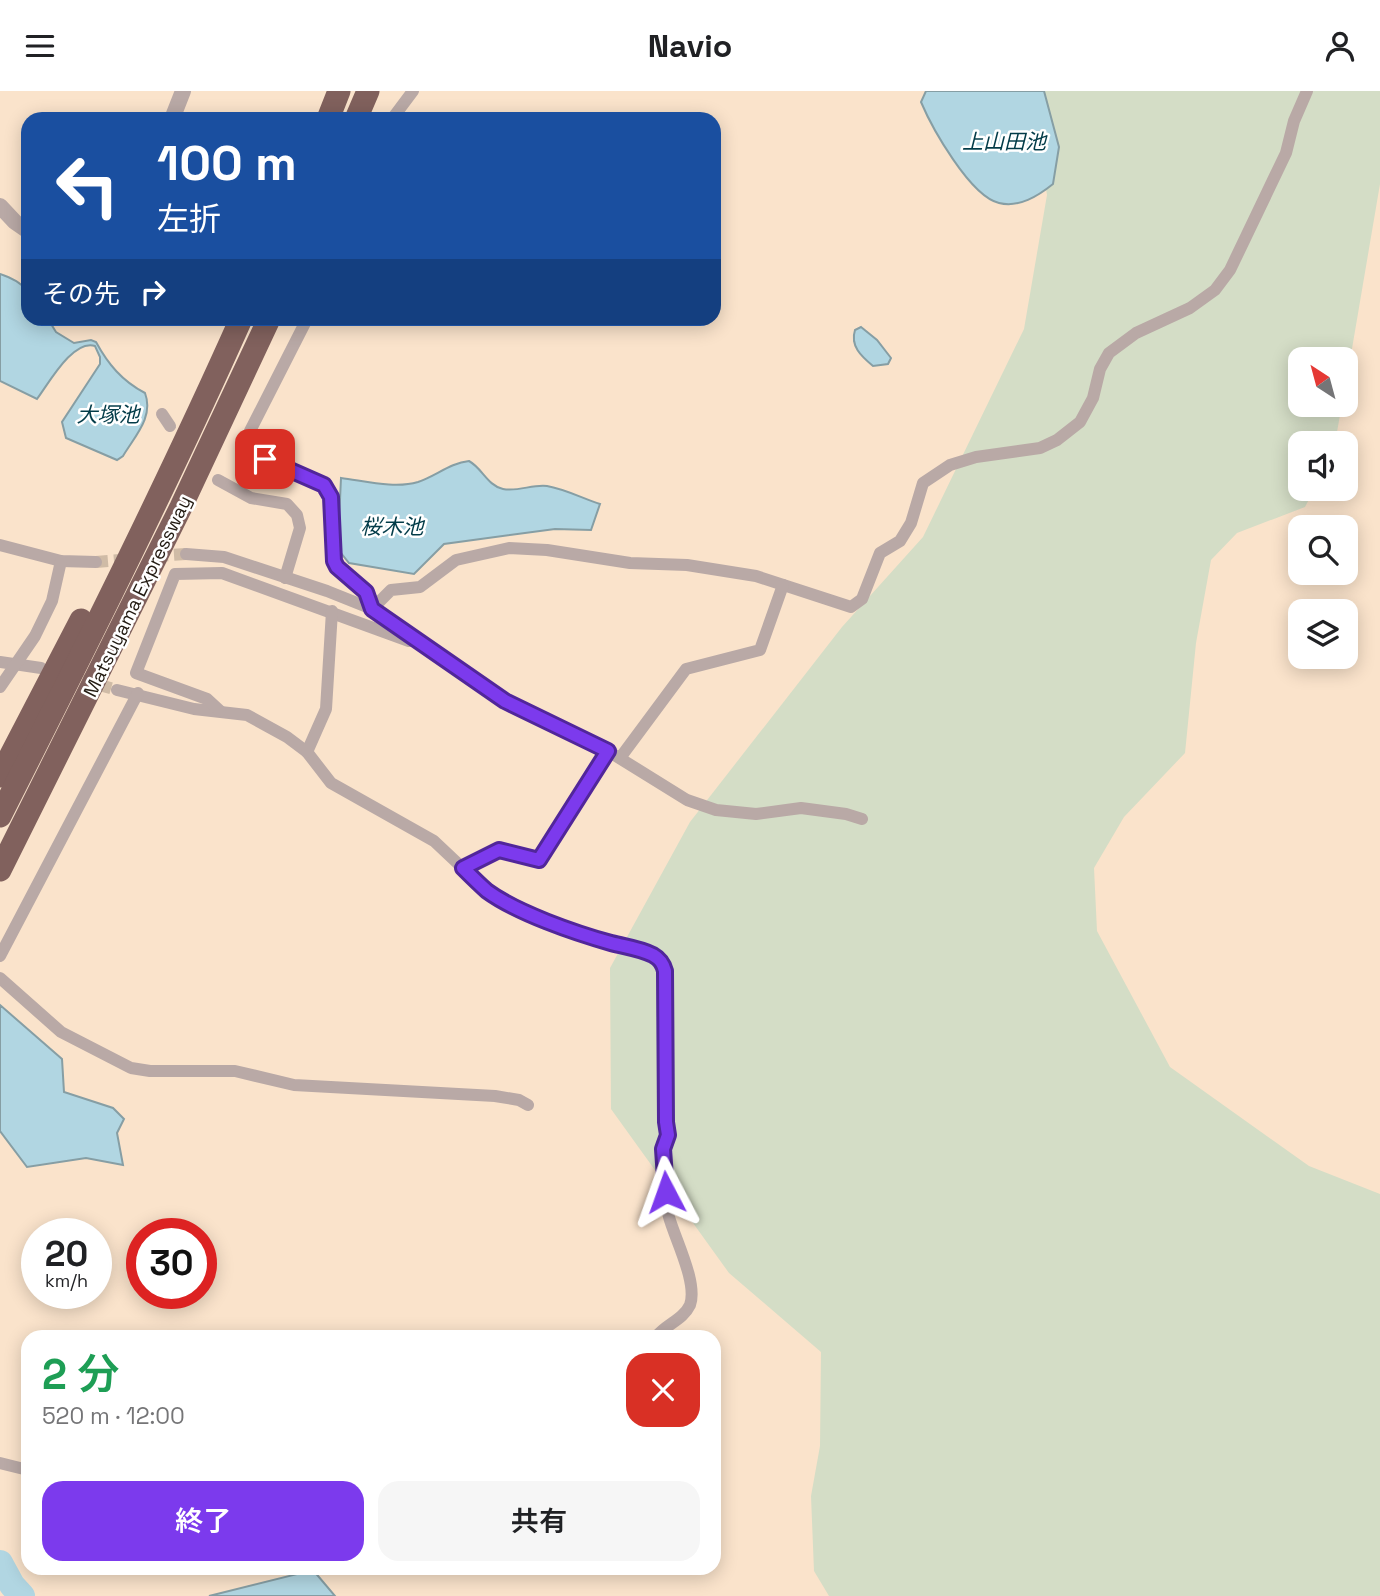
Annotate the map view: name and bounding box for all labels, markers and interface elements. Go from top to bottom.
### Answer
text: Navio [648,26,732,66]
icon: menu [21,27,59,65]
icon: person [1321,27,1359,65]
water label: 上山田池 [962,128,1048,155]
text: 100 m [157,132,297,194]
icon: left [42,140,133,231]
text: 左折 [157,199,221,239]
icon: right [134,273,172,311]
text: その先 [42,277,120,311]
north arrow [1288,347,1358,417]
map controls [1288,347,1358,669]
water label: 大塚池 [77,401,141,428]
pin [235,429,295,489]
button: sound [1288,431,1358,501]
icon: arrive [246,440,284,478]
street label: Matsuyama Expressway [78,491,197,701]
water label: 桜木池 [361,513,425,540]
button: search [1288,515,1358,585]
button: layers [1288,599,1358,669]
position arrow [629,1155,703,1229]
speed limit sign: 30 [126,1218,217,1309]
text: 20 [45,1232,88,1276]
text: km/h [45,1269,88,1292]
text: 2 分 [42,1348,120,1401]
button: close [626,1353,700,1427]
text: 520 m · 12:00 [42,1401,185,1431]
button: 終了 [42,1481,364,1561]
button: 共有 [378,1481,700,1561]

